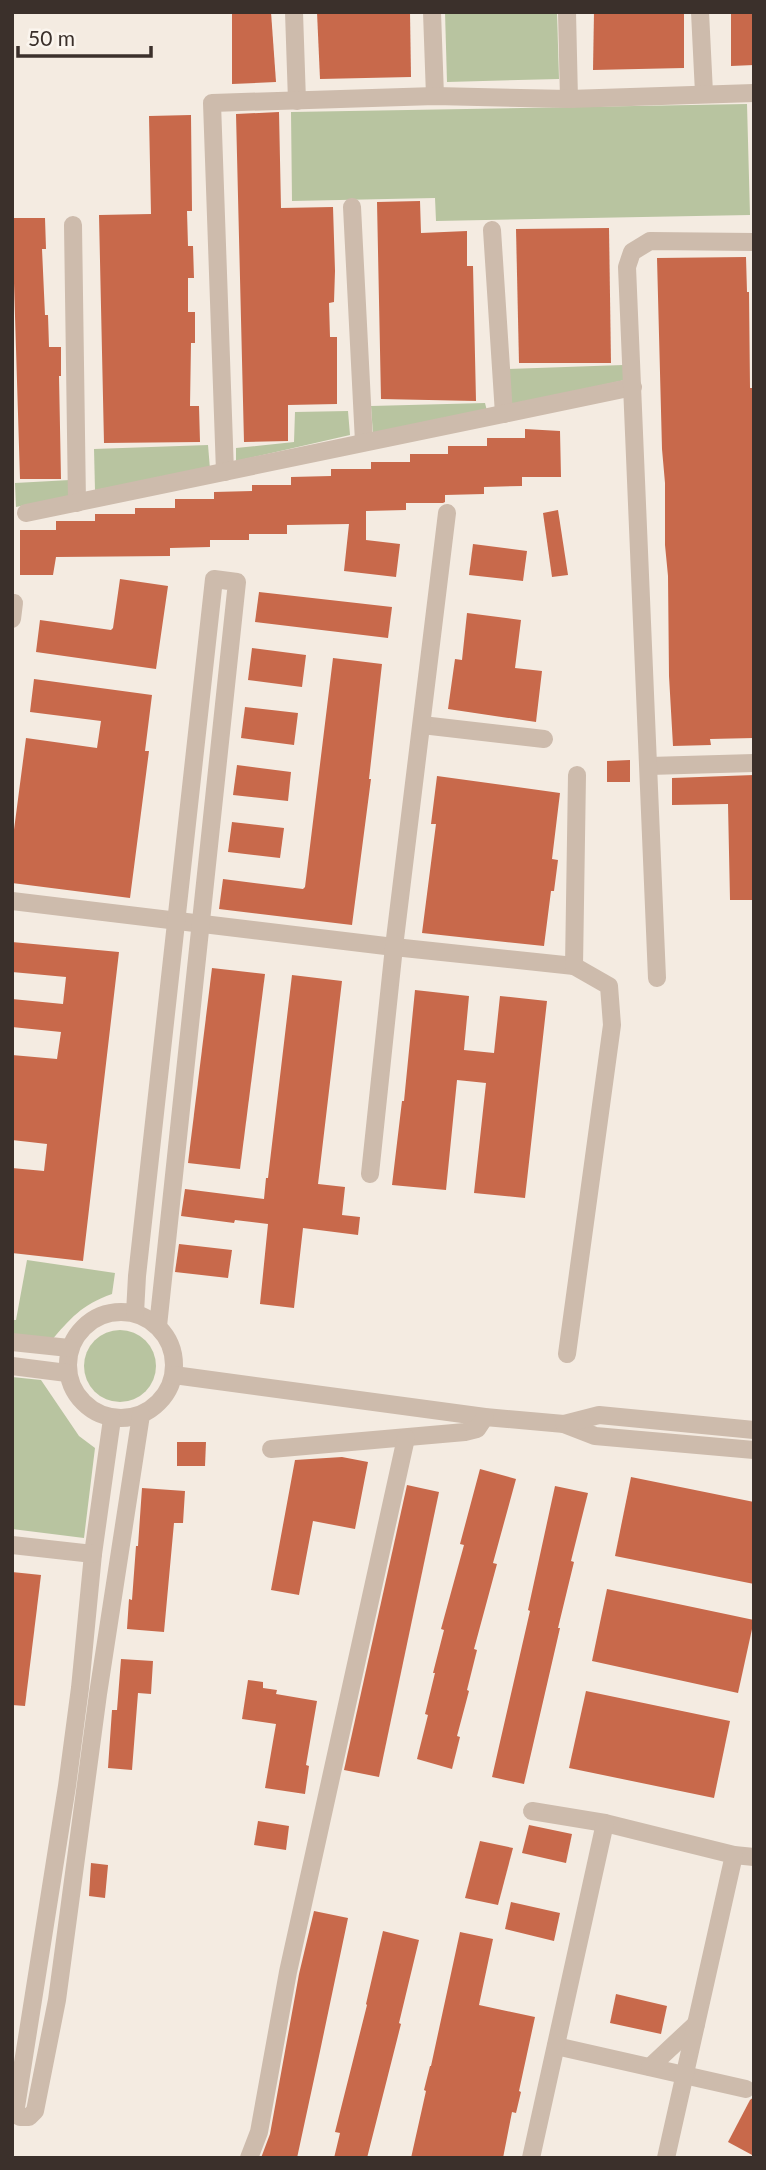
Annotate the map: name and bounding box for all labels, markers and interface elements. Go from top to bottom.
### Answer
scale bar [18,14,150,58]
text: 50 m [28,25,75,50]

